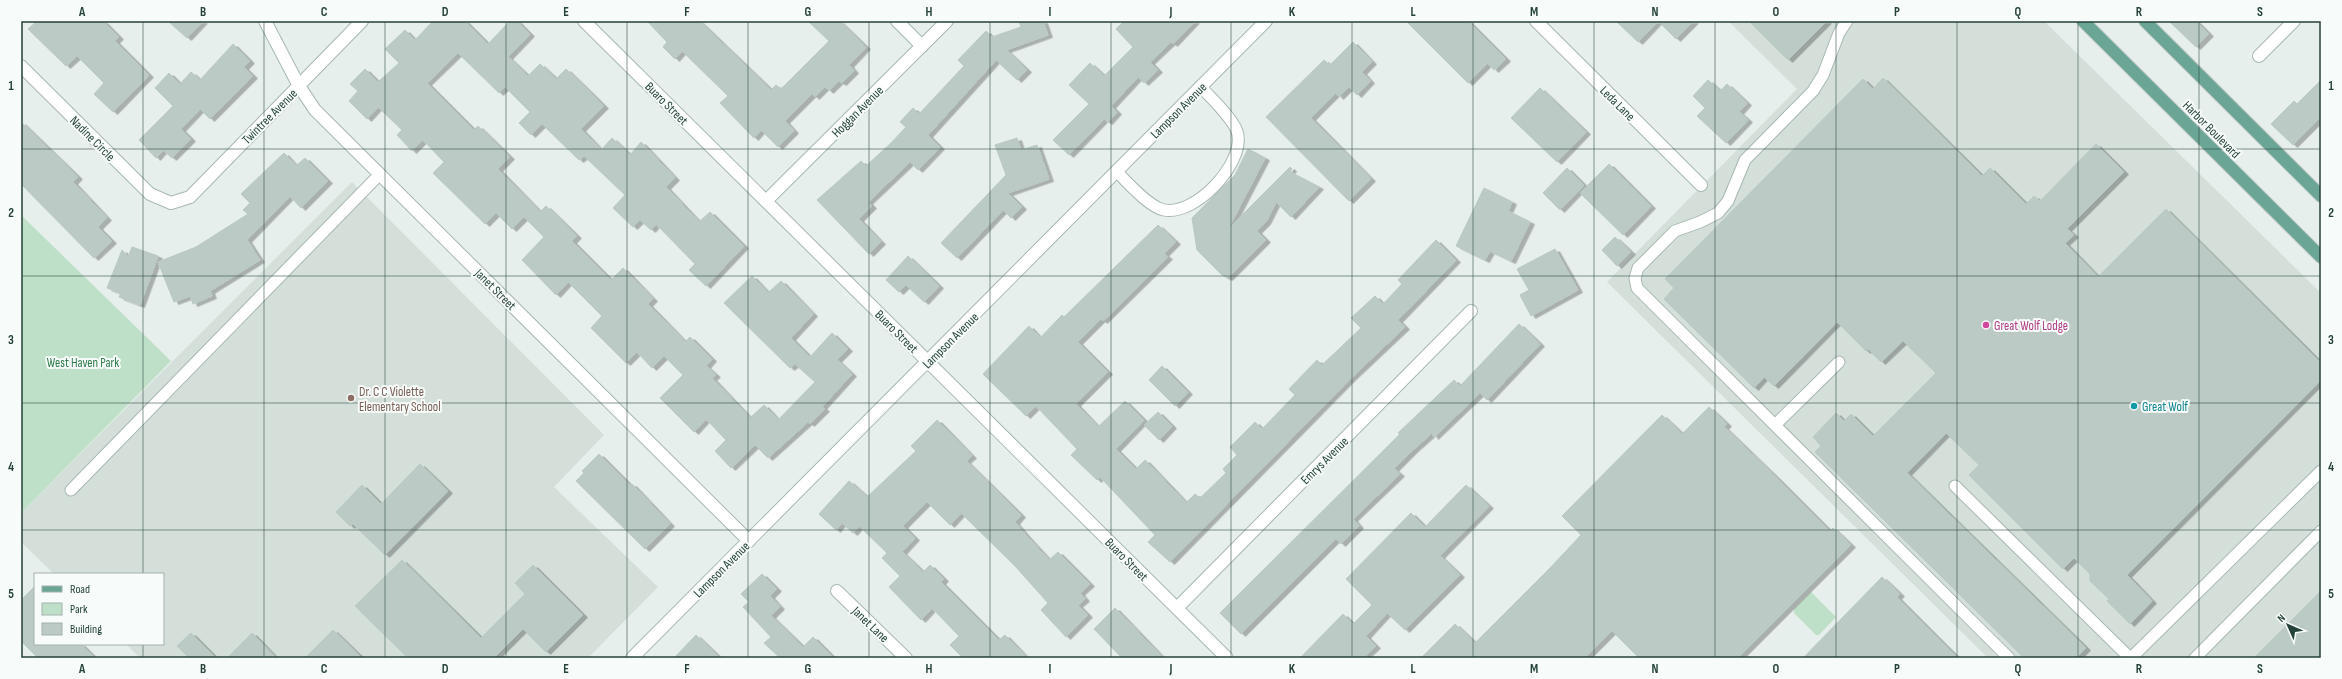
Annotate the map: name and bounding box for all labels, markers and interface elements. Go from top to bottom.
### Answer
text: A [78,4,86,20]
text: B [200,4,206,20]
text: C [321,4,328,20]
text: D [442,4,449,20]
text: E [563,4,569,20]
text: F [684,4,690,20]
text: G [805,4,812,20]
text: H [926,4,933,20]
text: I [1049,4,1052,20]
text: J [1169,4,1173,20]
text: K [1289,4,1296,20]
text: L [1410,4,1416,20]
text: M [1530,4,1538,20]
text: N [1652,4,1659,20]
text: O [1773,4,1780,20]
text: P [1894,4,1900,20]
text: Q [2015,4,2022,20]
text: R [2136,4,2143,20]
text: S [2257,4,2263,20]
text: 1 [8,78,14,94]
text: 1 [2328,78,2334,94]
street label: Buaro Street [641,79,691,129]
street label: Lampson Avenue [1147,79,1210,142]
street label: Hoggan Avenue [829,83,887,141]
street label: Leda Lane [1596,83,1638,125]
street label: Twintree Avenue [239,86,301,148]
street label: Harbor Boulevard [2179,98,2243,162]
street label: Nadine Circle [66,113,118,165]
text: 2 [8,205,14,221]
text: 2 [2328,205,2334,221]
street label: Janet Street [471,265,519,314]
street label: Buaro Street [871,307,921,357]
street label: Lampson Avenue [919,309,982,372]
place label: Great Wolf Lodge [1994,318,2068,334]
marker: Great Wolf Lodge [1981,320,1991,330]
text: 3 [8,332,14,348]
text: 3 [2328,332,2334,348]
park label: West Haven Park [47,355,119,371]
place label: Dr. C C Violette Elementary School [359,384,441,415]
marker: Dr. C C Violette Elementary School [346,393,356,403]
place label: Great Wolf [2142,399,2188,415]
marker: Great Wolf [2129,401,2139,411]
street label: Emrys Avenue [1297,433,1352,488]
text: 4 [8,459,14,475]
text: 4 [2328,459,2334,475]
street label: Buaro Street [1101,535,1151,585]
street label: Lampson Avenue [690,538,753,601]
legend [34,573,164,645]
text: Road [70,582,90,597]
text: 5 [8,586,14,602]
text: 5 [2328,586,2334,602]
text: Park [70,602,88,617]
street label: Janet Lane [848,603,892,646]
north arrow [2268,605,2308,645]
text: N [2275,612,2288,625]
text: Building [70,622,102,637]
text: A [78,661,86,677]
text: B [200,661,206,677]
text: C [321,661,328,677]
text: D [442,661,449,677]
text: E [563,661,569,677]
text: F [684,661,690,677]
text: G [805,661,812,677]
text: H [926,661,933,677]
text: I [1049,661,1052,677]
text: J [1169,661,1173,677]
text: K [1289,661,1296,677]
text: L [1410,661,1416,677]
text: M [1530,661,1538,677]
text: N [1652,661,1659,677]
text: O [1773,661,1780,677]
text: P [1894,661,1900,677]
text: Q [2015,661,2022,677]
text: R [2136,661,2143,677]
text: S [2257,661,2263,677]

